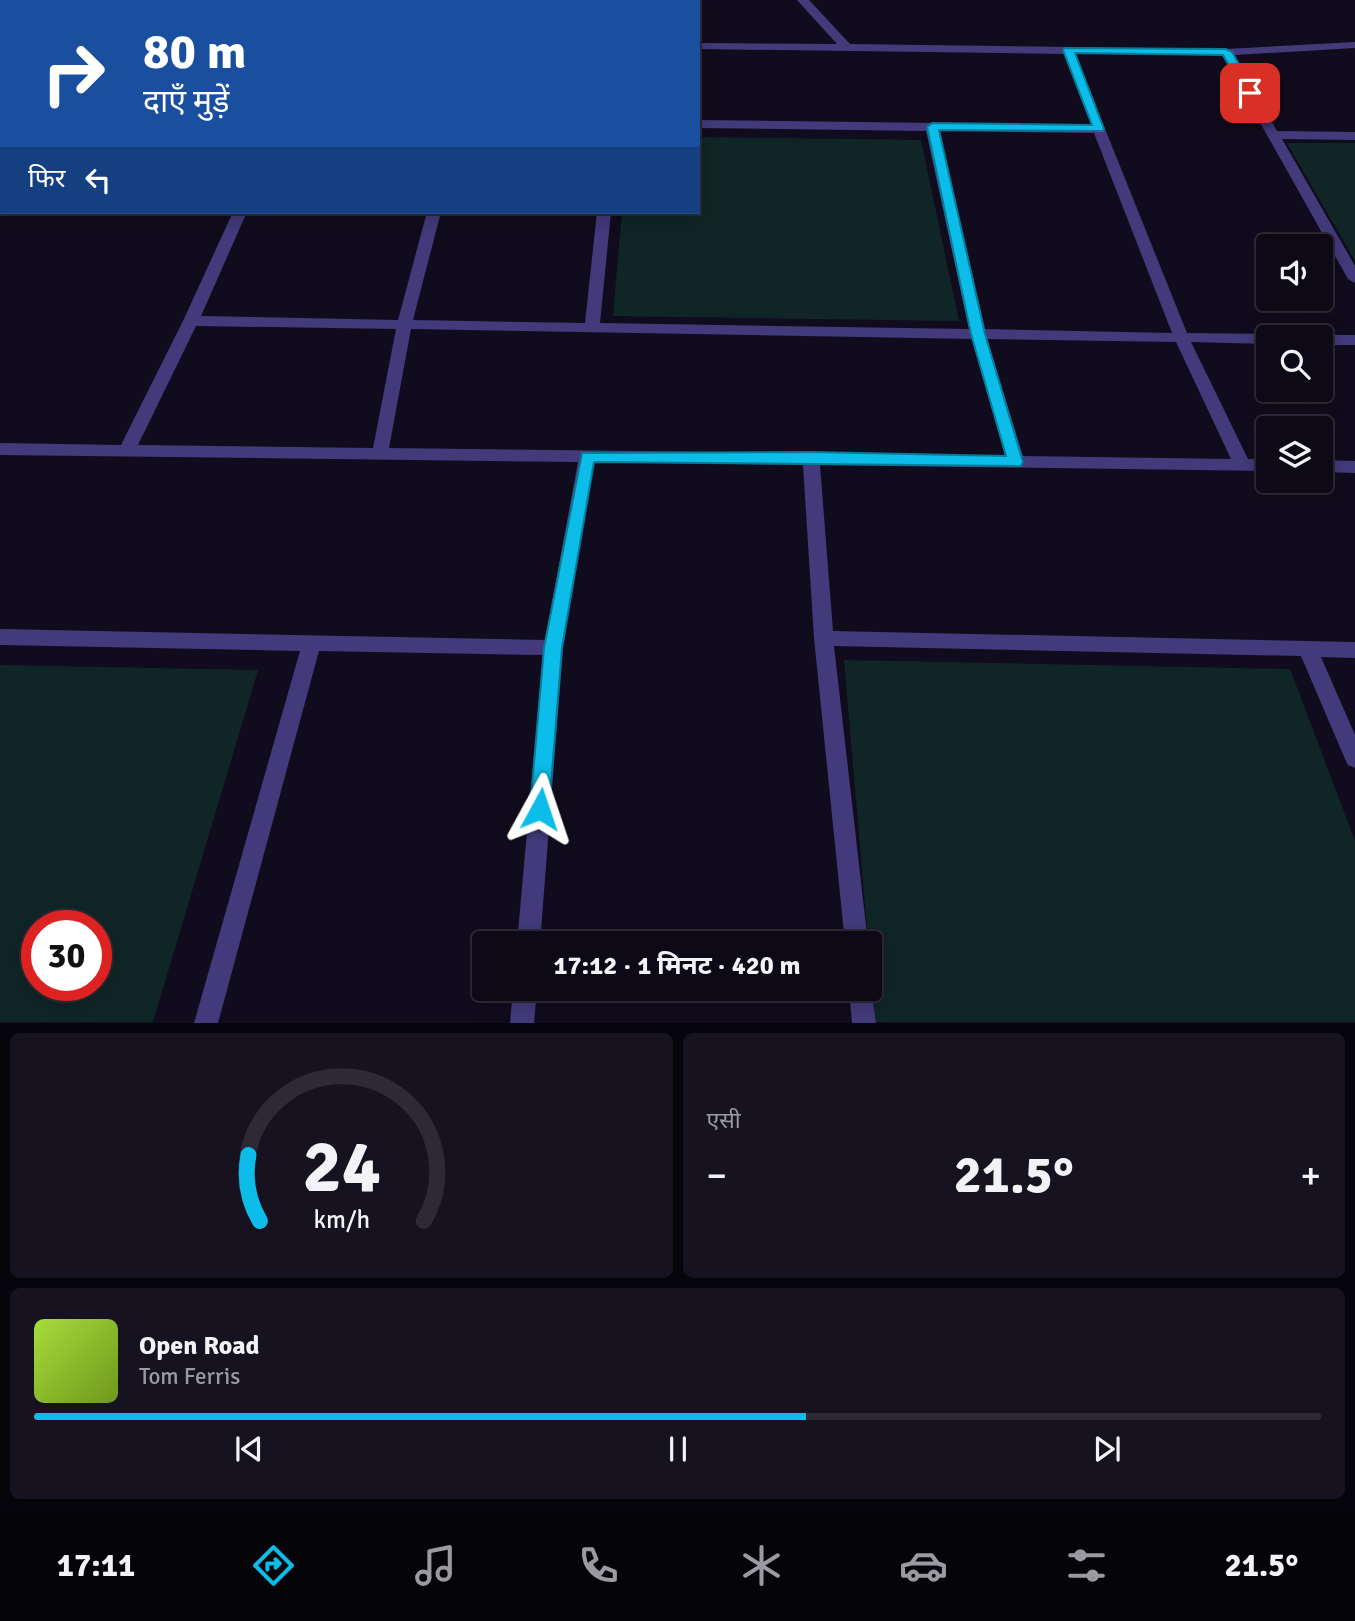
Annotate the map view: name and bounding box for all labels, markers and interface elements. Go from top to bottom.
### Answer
text: 80 m [143,22,246,82]
icon: right [28,28,119,119]
pin [1220,63,1280,123]
icon: arrive [1231,74,1269,112]
text: दाएँ मुड़ें [143,82,229,121]
icon: left [79,161,117,199]
text: फिर [28,163,65,195]
map controls [1256,234,1333,493]
button: sound [1256,234,1333,311]
button: search [1256,325,1333,402]
button: layers [1256,416,1333,493]
position arrow [503,772,577,846]
speed limit sign: 30 [21,910,112,1001]
text: 17:12 · 1 मिनट · 420 m [553,950,801,982]
text: एसी [707,1106,741,1135]
text: 24 [302,1124,381,1213]
text: 21.5° [954,1143,1074,1207]
text: − [707,1152,727,1199]
text: + [1300,1152,1321,1199]
text: km/h [313,1204,370,1235]
text: Open Road [139,1330,260,1362]
text: Tom Ferris [139,1362,240,1391]
icon: previous [230,1430,268,1468]
icon: pause [659,1430,697,1468]
icon: next [1088,1430,1126,1468]
icon: directions [249,1541,298,1590]
icon: music [411,1541,460,1590]
icon: phone [574,1541,623,1590]
icon: climate [737,1541,786,1590]
icon: car [899,1541,948,1590]
icon: filters [1062,1541,1111,1590]
text: 17:11 [57,1546,135,1585]
text: 21.5° [1224,1546,1298,1585]

